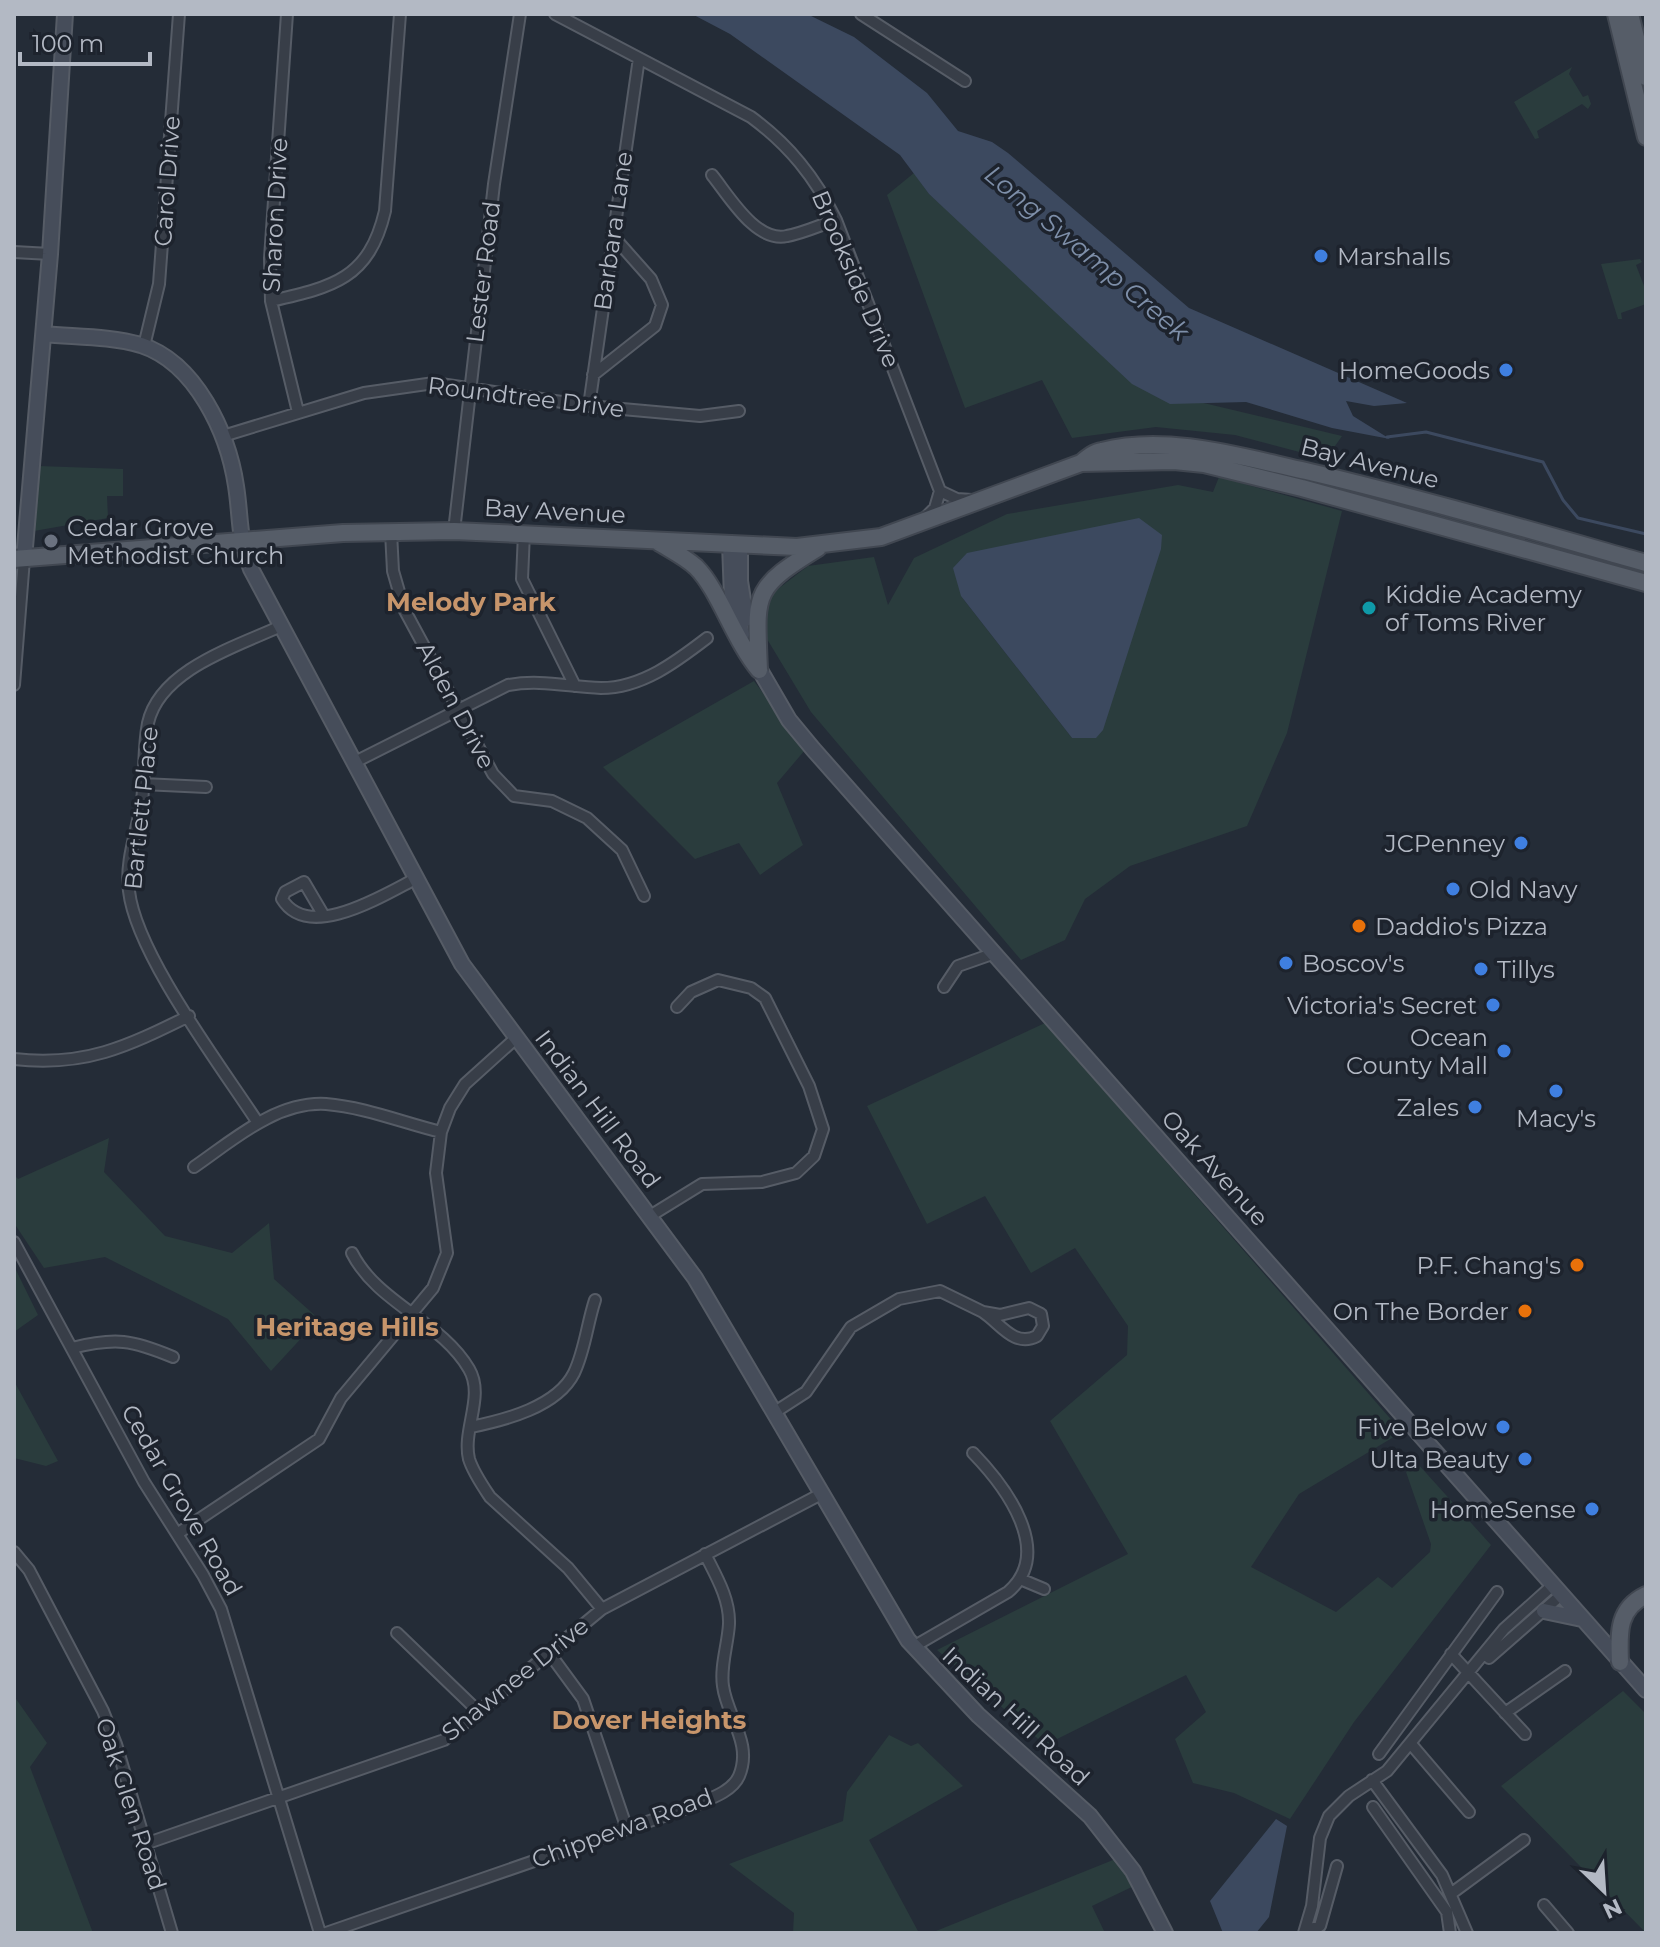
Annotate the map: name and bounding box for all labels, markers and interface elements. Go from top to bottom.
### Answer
scale bar [20,16,150,66]
text: 100 m [32,29,104,58]
street label: Carol Drive [148,115,186,247]
street label: Sharon Drive [256,137,294,293]
street label: Barbara Lane [587,150,639,312]
water label: Long Swamp Creek [978,158,1197,349]
street label: Brookside Drive [806,186,906,372]
street label: Lester Road [460,199,506,345]
place label: Marshalls [1337,242,1450,271]
marker: Marshalls [1312,247,1330,265]
place label: HomeGoods [1339,356,1490,385]
marker: HomeGoods [1497,361,1515,379]
street label: Roundtree Drive [426,371,626,423]
street label: Bay Avenue [1298,432,1442,494]
street label: Bay Avenue [484,493,626,529]
place label: Cedar Grove Methodist Church [67,513,284,570]
marker: Cedar Grove Methodist Church [42,532,60,550]
place label: Kiddie Academy of Toms River [1385,580,1582,637]
district label: Melody Park [386,586,557,618]
marker: Kiddie Academy of Toms River [1360,599,1378,617]
street label: Alden Drive [410,636,502,774]
street label: Bartlett Place [118,725,164,891]
place label: JCPenney [1384,829,1505,858]
marker: JCPenney [1512,834,1530,852]
place label: Old Navy [1469,875,1577,904]
marker: Old Navy [1444,880,1462,898]
place label: Daddio's Pizza [1375,912,1548,941]
marker: Daddio's Pizza [1350,917,1368,935]
place label: Boscov's [1302,949,1404,978]
marker: Boscov's [1277,954,1295,972]
place label: Tillys [1497,955,1555,984]
marker: Tillys [1472,960,1490,978]
place label: Victoria's Secret [1287,991,1477,1020]
marker: Victoria's Secret [1484,996,1502,1014]
place label: Ocean County Mall [1346,1023,1488,1080]
street label: Indian Hill Road [529,1024,667,1194]
marker: Ocean County Mall [1495,1042,1513,1060]
marker: Macy's [1547,1082,1565,1100]
place label: Zales [1397,1093,1459,1122]
marker: Zales [1466,1098,1484,1116]
street label: Oak Avenue [1156,1104,1274,1232]
place label: Macy's [1516,1104,1596,1133]
place label: P.F. Chang's [1416,1251,1561,1280]
marker: P.F. Chang's [1568,1256,1586,1274]
place label: On The Border [1333,1297,1509,1326]
marker: On The Border [1516,1302,1534,1320]
district label: Heritage Hills [255,1311,439,1343]
street label: Cedar Grove Road [115,1399,249,1601]
place label: Five Below [1357,1413,1487,1442]
marker: Five Below [1494,1418,1512,1436]
place label: Ulta Beauty [1370,1445,1509,1474]
marker: Ulta Beauty [1516,1450,1534,1468]
place label: HomeSense [1430,1495,1576,1524]
marker: HomeSense [1583,1500,1601,1518]
street label: Shawnee Drive [436,1611,594,1747]
street label: Indian Hill Road [936,1640,1096,1792]
district label: Dover Heights [552,1704,747,1736]
street label: Oak Glen Road [89,1714,173,1894]
street label: Chippewa Road [528,1782,716,1874]
north arrow [1564,1851,1644,1931]
text: N [1598,1893,1626,1925]

